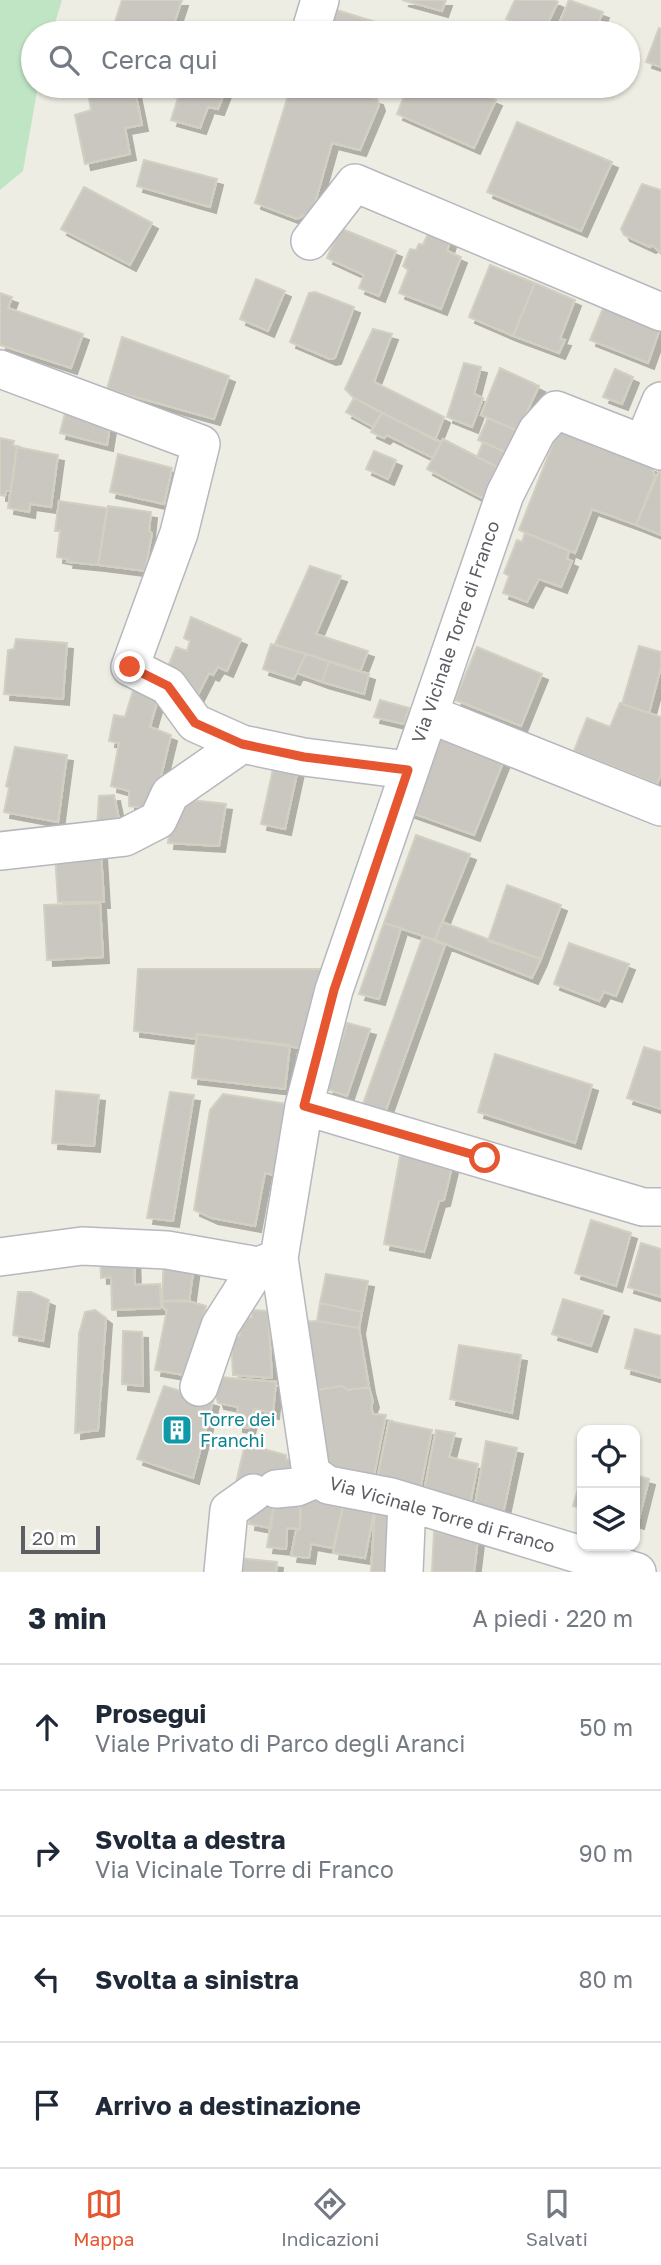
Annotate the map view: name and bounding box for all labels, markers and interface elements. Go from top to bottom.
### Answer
search box [21,21,640,98]
icon: search [45,41,83,79]
text: Cerca qui [101,44,218,75]
street label: Via Vicinale Torre di Franco [407,518,504,746]
route end [114,651,145,682]
route start [469,1142,500,1173]
place label: Torre dei Franchi [200,1408,275,1451]
building icon: Torre dei Franchi [160,1413,194,1447]
map controls [577,1425,640,1551]
button: locate [577,1425,640,1488]
street label: Via Vicinale Torre di Franco [327,1471,558,1557]
button: layers [577,1488,640,1551]
scale bar [21,1523,100,1555]
text: 20 m [32,1526,76,1549]
text: 3 min [28,1600,106,1636]
text: A piedi · 220 m [472,1604,633,1632]
text: Prosegui [95,1698,206,1729]
icon: ahead [28,1708,66,1746]
text: 50 m [579,1713,633,1741]
text: Viale Privato di Parco degli Aranci [95,1729,465,1757]
text: Svolta a destra [95,1824,286,1855]
icon: right [28,1834,66,1872]
text: 90 m [579,1839,633,1867]
text: Via Vicinale Torre di Franco [95,1855,394,1883]
icon: left [28,1960,66,1998]
text: Svolta a sinistra [95,1964,299,1995]
text: 80 m [579,1965,633,1993]
icon: arrive [28,2086,66,2124]
text: Arrivo a destinazione [95,2090,361,2121]
tab: Mappa [73,2185,134,2250]
tab: Indicazioni [281,2185,379,2250]
tab: Salvati [526,2185,588,2250]

